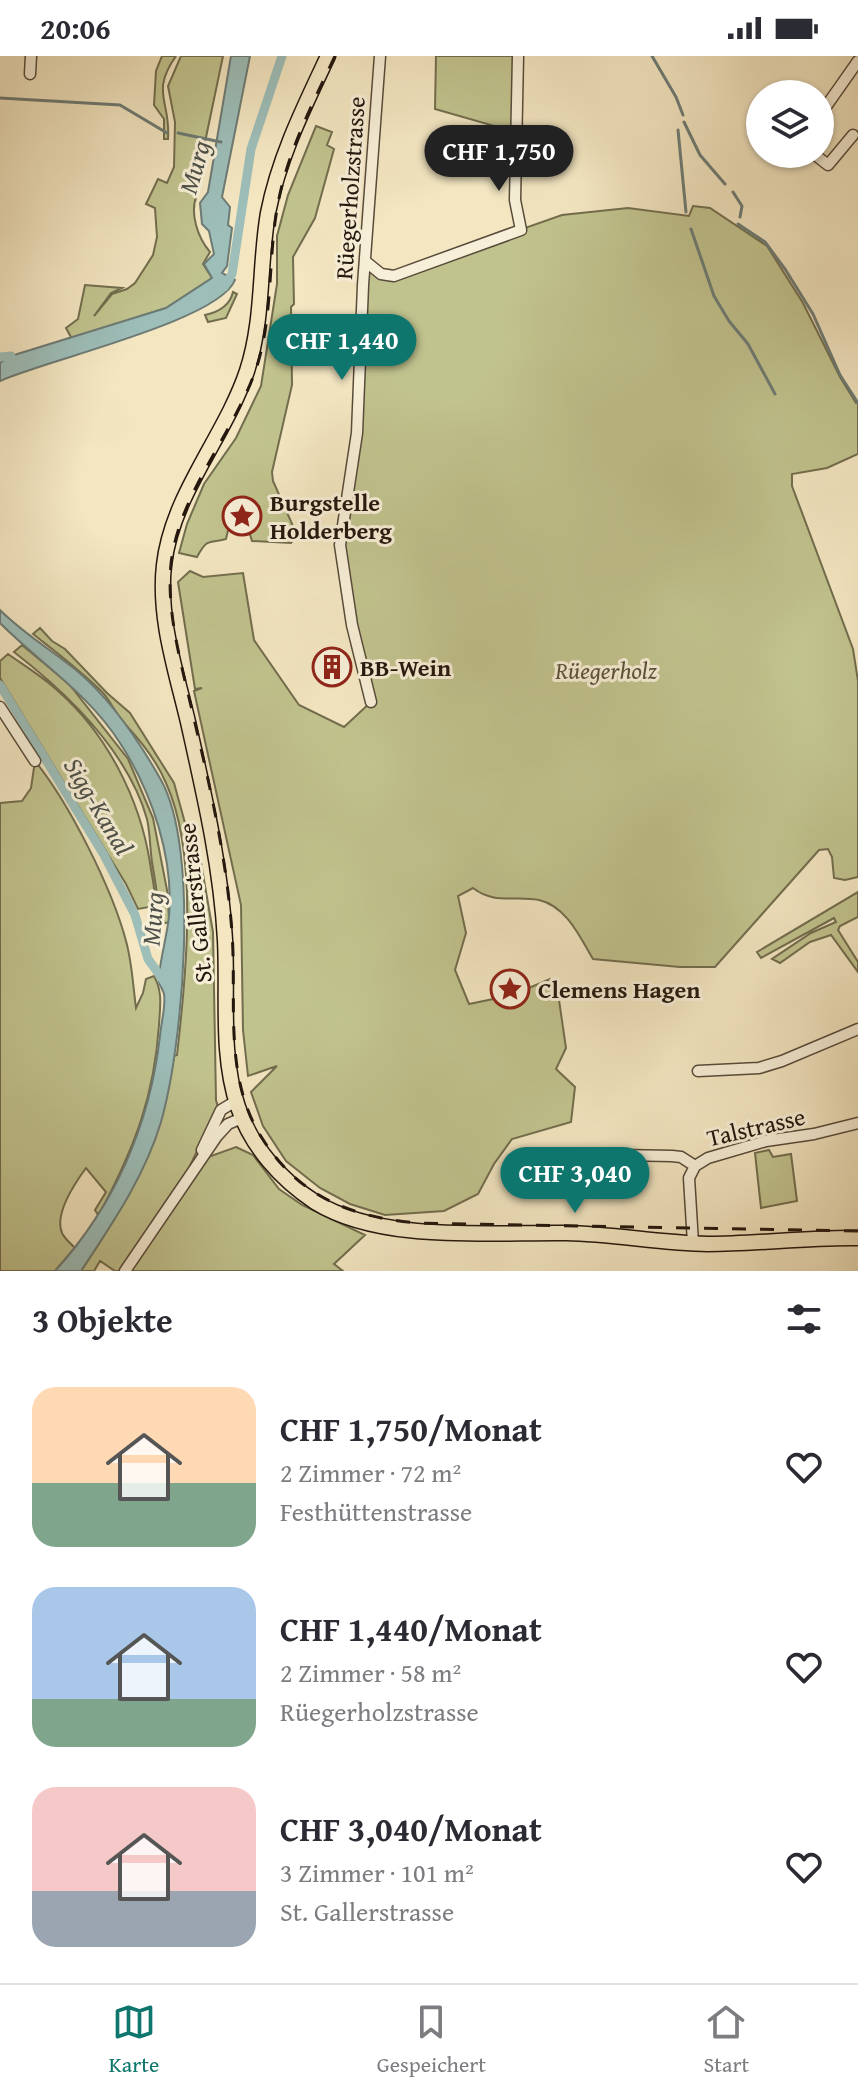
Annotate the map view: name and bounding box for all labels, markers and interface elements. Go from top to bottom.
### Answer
text: 20:06 [40,6,111,50]
map controls [746,80,834,168]
button: layers [746,80,834,168]
street label: Rüegerholzstrasse [326,95,374,281]
pin: CHF 1,750 [407,125,591,193]
text: CHF 1,750 [442,131,556,170]
water label: Murg [168,136,220,198]
pin: CHF 1,440 [250,314,434,382]
text: CHF 1,440 [285,320,399,359]
place label: Burgstelle Holderberg [270,485,392,548]
place icon: Burgstelle Holderberg [221,495,263,537]
building icon: BB-Wein [311,646,353,688]
place label: BB-Wein [360,650,451,685]
park label: Rüegerholz [554,653,658,688]
water label: Sigg-Kanal [54,750,144,862]
street label: St. Gallerstrasse [169,821,221,985]
water label: Murg [131,891,173,947]
place icon: Clemens Hagen [489,968,531,1010]
place label: Clemens Hagen [538,972,700,1007]
street label: Talstrasse [703,1099,809,1155]
pin: CHF 3,040 [483,1147,667,1215]
text: CHF 3,040 [518,1153,632,1192]
text: 3 Objekte [32,1295,173,1344]
icon: filters [782,1297,826,1341]
text: CHF 1,750/Monat [280,1404,542,1453]
icon: home [96,1419,192,1515]
icon: heart [782,1445,826,1489]
text: 2 Zimmer · 72 m² [280,1453,461,1492]
text: Festhüttenstrasse [280,1492,472,1531]
text: CHF 1,440/Monat [280,1604,542,1653]
icon: home [96,1619,192,1715]
icon: heart [782,1645,826,1689]
text: 2 Zimmer · 58 m² [280,1653,461,1692]
text: Rüegerholzstrasse [280,1692,479,1731]
text: CHF 3,040/Monat [280,1804,542,1853]
icon: home [96,1819,192,1915]
icon: heart [782,1845,826,1889]
text: 3 Zimmer · 101 m² [280,1853,474,1892]
text: St. Gallerstrasse [280,1892,454,1931]
tab: Karte [109,2000,159,2080]
tab: Gespeichert [377,2000,486,2080]
tab: Start [704,2000,749,2080]

